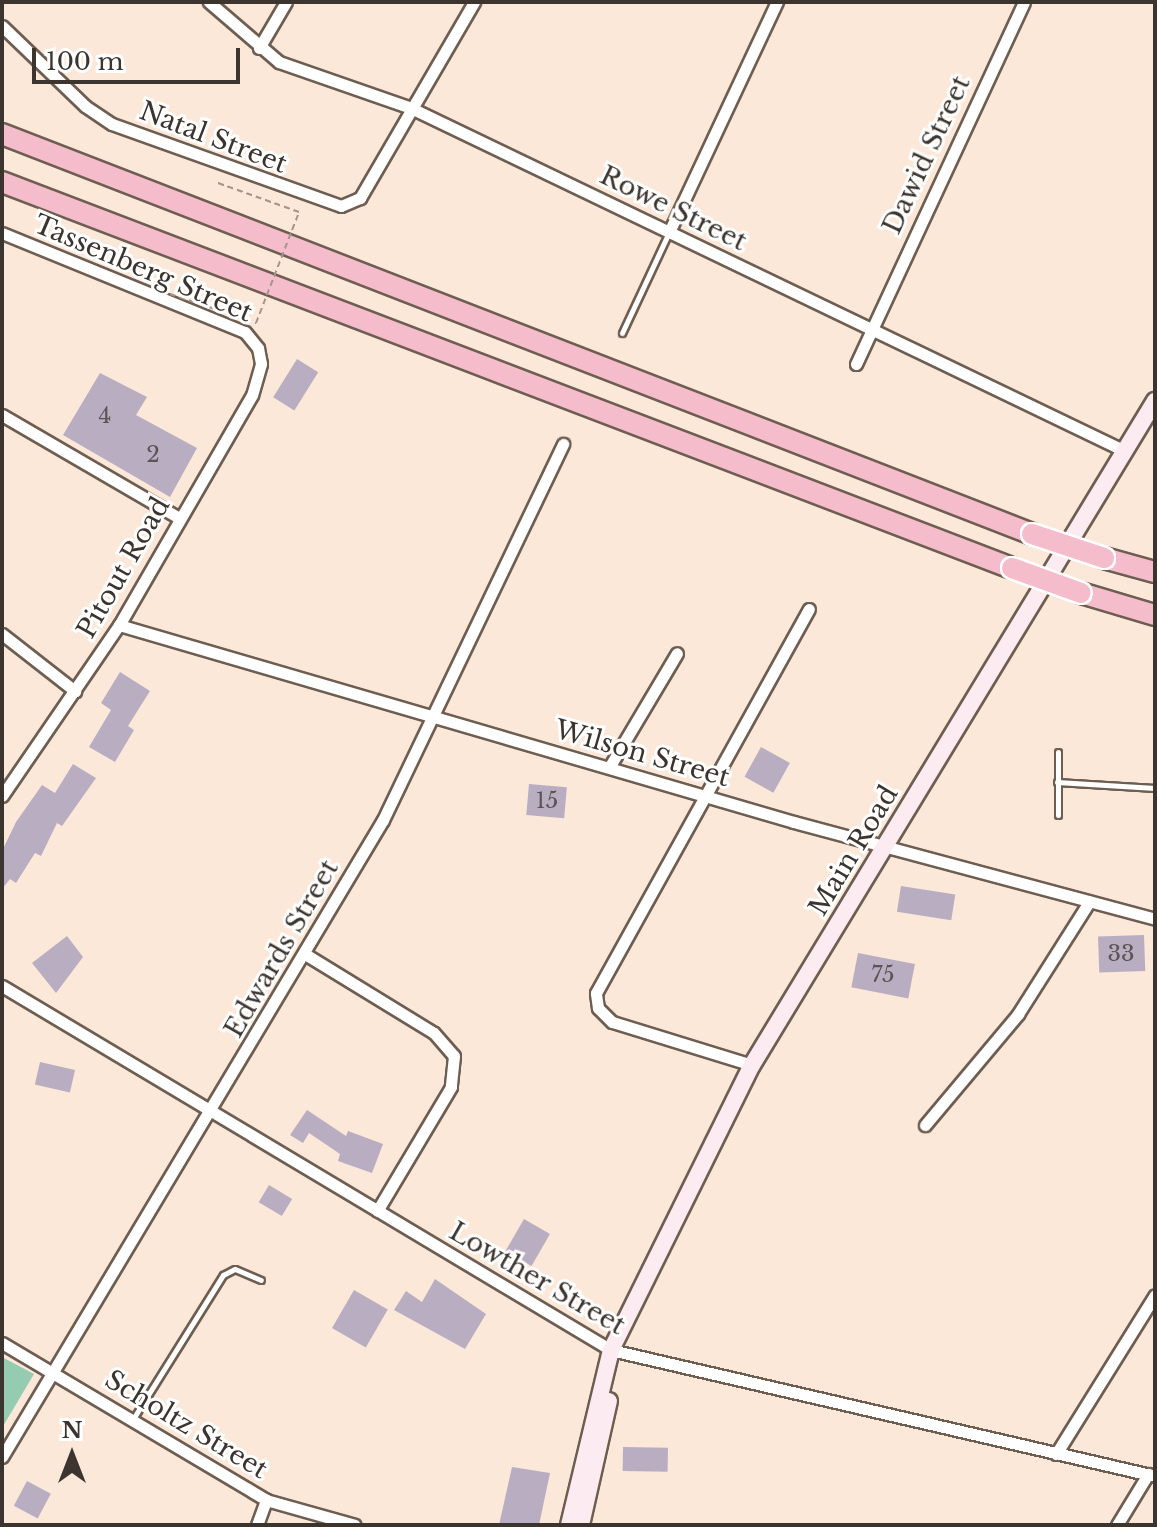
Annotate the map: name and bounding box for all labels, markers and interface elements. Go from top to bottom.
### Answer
scale bar [36,32,244,82]
text: 100 m [46,47,124,76]
street label: Dawid Street [877,71,977,239]
street label: Natal Street [135,96,291,180]
street label: Rowe Street [595,160,751,258]
street label: Tassenberg Street [29,209,257,329]
house number: 4 [99,403,111,429]
house number: 2 [146,442,160,468]
street label: Pitout Road [71,492,177,644]
street label: Wilson Street [551,714,733,794]
street label: Main Road [803,780,905,922]
house number: 15 [536,788,558,814]
street label: Edwards Street [219,855,345,1043]
house number: 33 [1107,941,1135,967]
house number: 75 [871,962,895,988]
street label: Lowther Street [443,1216,631,1342]
street label: Scholtz Street [99,1364,273,1486]
north arrow [32,1415,112,1495]
text: N [62,1417,82,1444]

